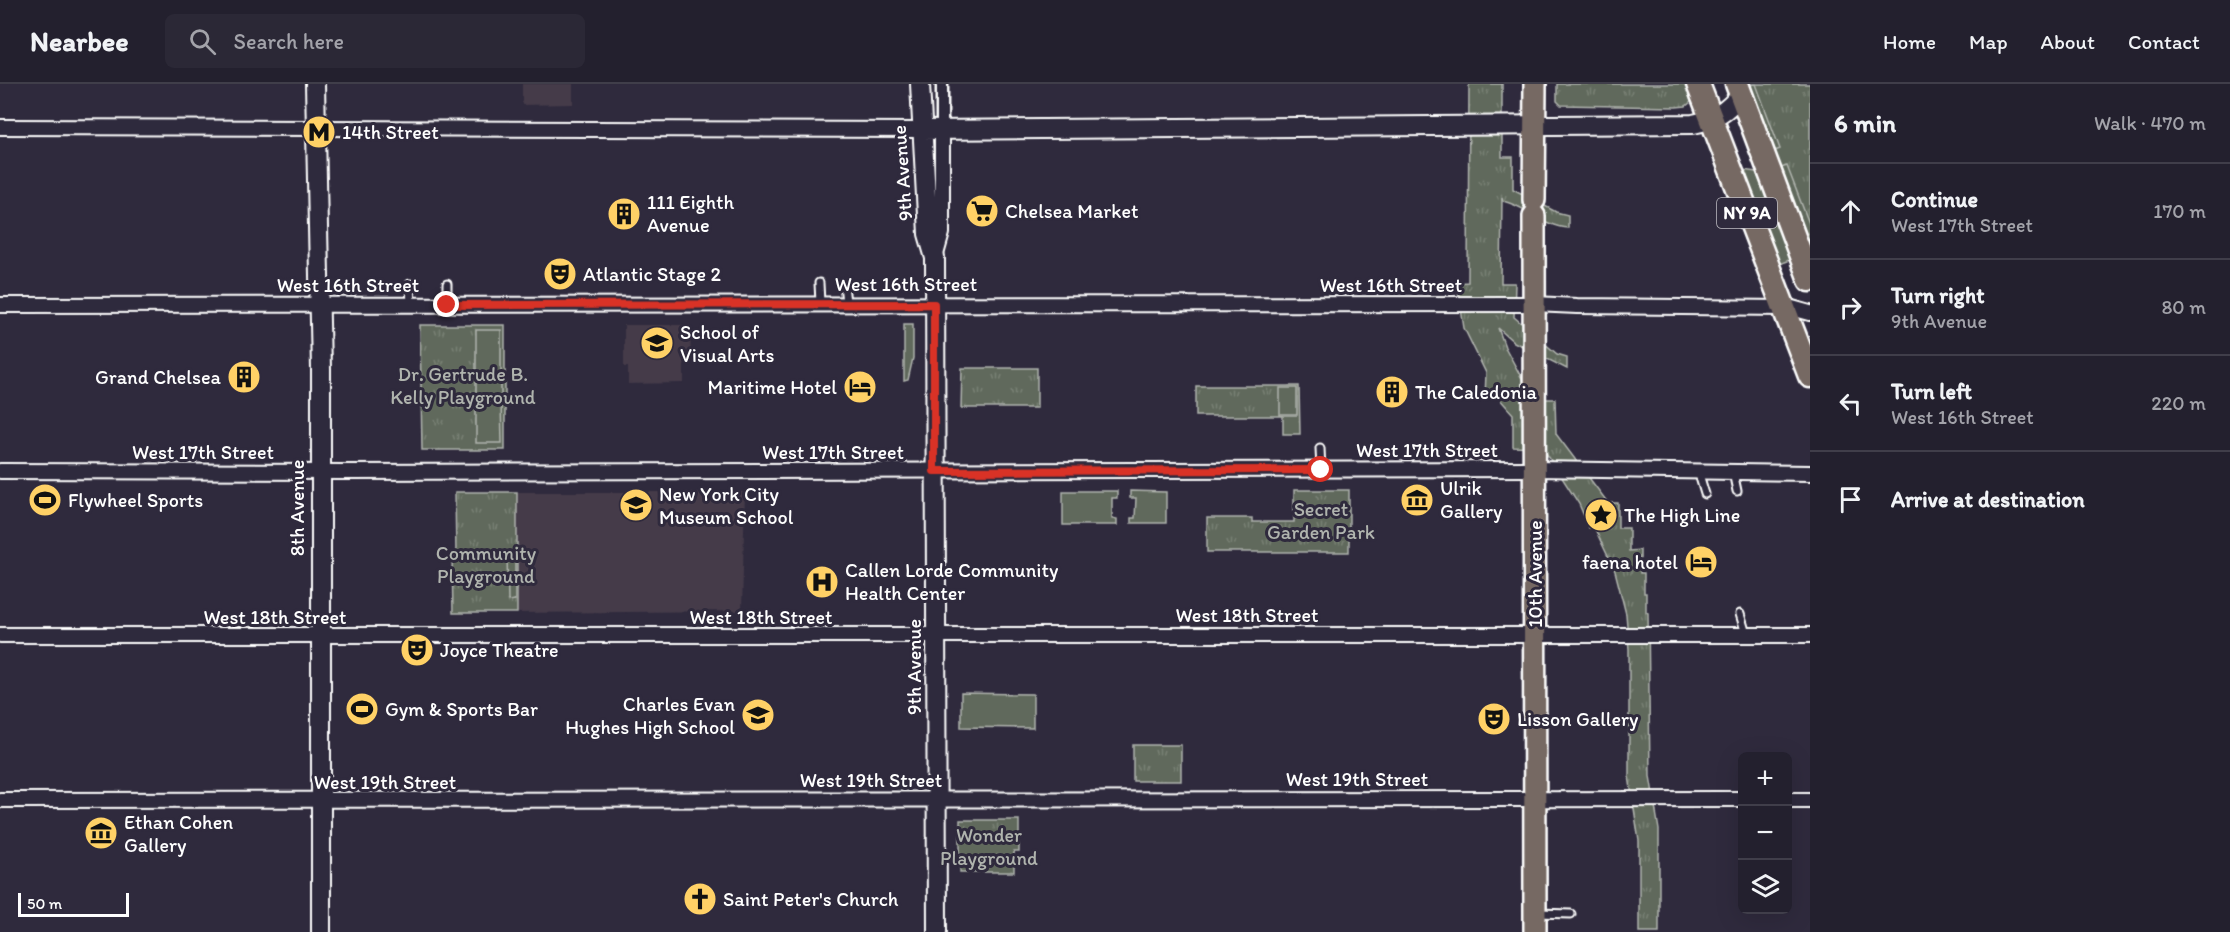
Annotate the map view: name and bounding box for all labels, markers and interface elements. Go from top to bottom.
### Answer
search box [165,14,585,68]
text: Nearbee [30,24,129,58]
icon: search [186,25,219,58]
text: Search here [234,28,344,55]
text: Home [1883,29,1936,54]
text: Map [1969,29,2008,54]
text: About [2041,29,2095,54]
text: Contact [2128,29,2200,54]
text: 6 min [1834,107,1896,139]
text: Walk · 470 m [2094,111,2206,135]
metro station icon: 14th Street [301,114,337,150]
place label: 14th Street [342,120,439,144]
street label: 9th Avenue [887,124,917,222]
text: Continue [1891,186,1978,213]
place label: 111 Eighth Avenue [647,190,734,237]
supermarket icon: Chelsea Market [964,193,1000,229]
icon: ahead [1834,195,1867,228]
building icon: 111 Eighth Avenue [606,196,642,232]
road number: NY 9A [1717,198,1777,228]
place label: Chelsea Market [1005,199,1139,223]
text: 170 m [2153,199,2206,223]
text: West 17th Street [1891,213,2033,237]
theatre icon: Atlantic Stage 2 [542,256,578,292]
place label: Atlantic Stage 2 [583,262,721,286]
street label: West 16th Street [835,272,977,296]
street label: West 16th Street [277,273,419,297]
street label: West 16th Street [1320,273,1462,297]
text: Turn right [1891,282,1985,309]
route end [433,291,459,317]
icon: right [1834,291,1867,324]
text: 80 m [2161,295,2206,319]
text: 9th Avenue [1891,309,1987,333]
place label: School of Visual Arts [680,320,775,367]
school or university icon: School of Visual Arts [639,325,675,361]
building icon: Grand Chelsea [226,359,262,395]
park label: Dr. Gertrude B. Kelly Playground [390,362,536,409]
place label: Grand Chelsea [95,365,222,389]
hotel icon: Maritime Hotel [842,369,878,405]
building icon: The Caledonia [1374,374,1410,410]
place label: Maritime Hotel [708,375,837,399]
text: Turn left [1891,378,1972,405]
place label: The Caledonia [1415,380,1538,404]
icon: left [1834,387,1867,420]
text: 220 m [2151,391,2206,415]
text: West 16th Street [1891,405,2034,429]
street label: West 17th Street [1356,438,1498,462]
street label: West 17th Street [132,440,274,464]
street label: West 17th Street [762,440,904,464]
route start [1307,456,1333,482]
street label: 8th Avenue [285,460,309,556]
place label: Ulrik Gallery [1440,476,1503,523]
sports icon: Flywheel Sports [27,482,63,518]
place label: New York City Museum School [659,482,794,529]
museum icon: Ulrik Gallery [1399,482,1435,518]
icon: arrive [1834,483,1867,516]
text: Arrive at destination [1891,486,2085,513]
school or university icon: New York City Museum School [618,487,654,523]
place label: Flywheel Sports [68,488,203,512]
park label: Secret Garden Park [1267,497,1375,544]
place icon: The High Line [1583,497,1619,533]
place label: The High Line [1624,503,1740,527]
street label: 10th Avenue [1523,520,1547,628]
park label: Community Playground [436,541,537,588]
hotel icon: faena hotel [1683,544,1719,580]
place label: faena hotel [1582,550,1678,574]
place label: Callen Lorde Community Health Center [845,558,1059,605]
hospital icon: Callen Lorde Community Health Center [804,564,840,600]
street label: West 18th Street [1175,603,1319,627]
street label: West 18th Street [203,605,347,629]
street label: West 18th Street [689,605,833,629]
street label: 9th Avenue [902,619,926,715]
theatre icon: Joyce Theatre [399,632,435,668]
place label: Joyce Theatre [440,638,558,662]
sports icon: Gym & Sports Bar [344,691,380,727]
place label: Charles Evan Hughes High School [565,692,735,739]
place label: Gym & Sports Bar [385,697,538,721]
school or university icon: Charles Evan Hughes High School [740,697,776,733]
theatre icon: Lisson Gallery [1476,701,1512,737]
place label: Lisson Gallery [1517,707,1639,731]
map controls [1738,752,1792,914]
button: + [1738,752,1792,806]
street label: West 19th Street [1286,767,1428,791]
street label: West 19th Street [800,768,942,792]
street label: West 19th Street [314,770,456,794]
button: − [1738,806,1792,860]
place label: Ethan Cohen Gallery [124,810,233,857]
museum icon: Ethan Cohen Gallery [83,815,119,851]
park label: Wonder Playground [940,823,1038,870]
button: layers [1738,860,1792,914]
church icon: Saint Peter's Church [682,881,718,917]
place label: Saint Peter's Church [723,887,899,911]
scale bar [18,890,129,918]
text: 50 m [27,894,62,913]

